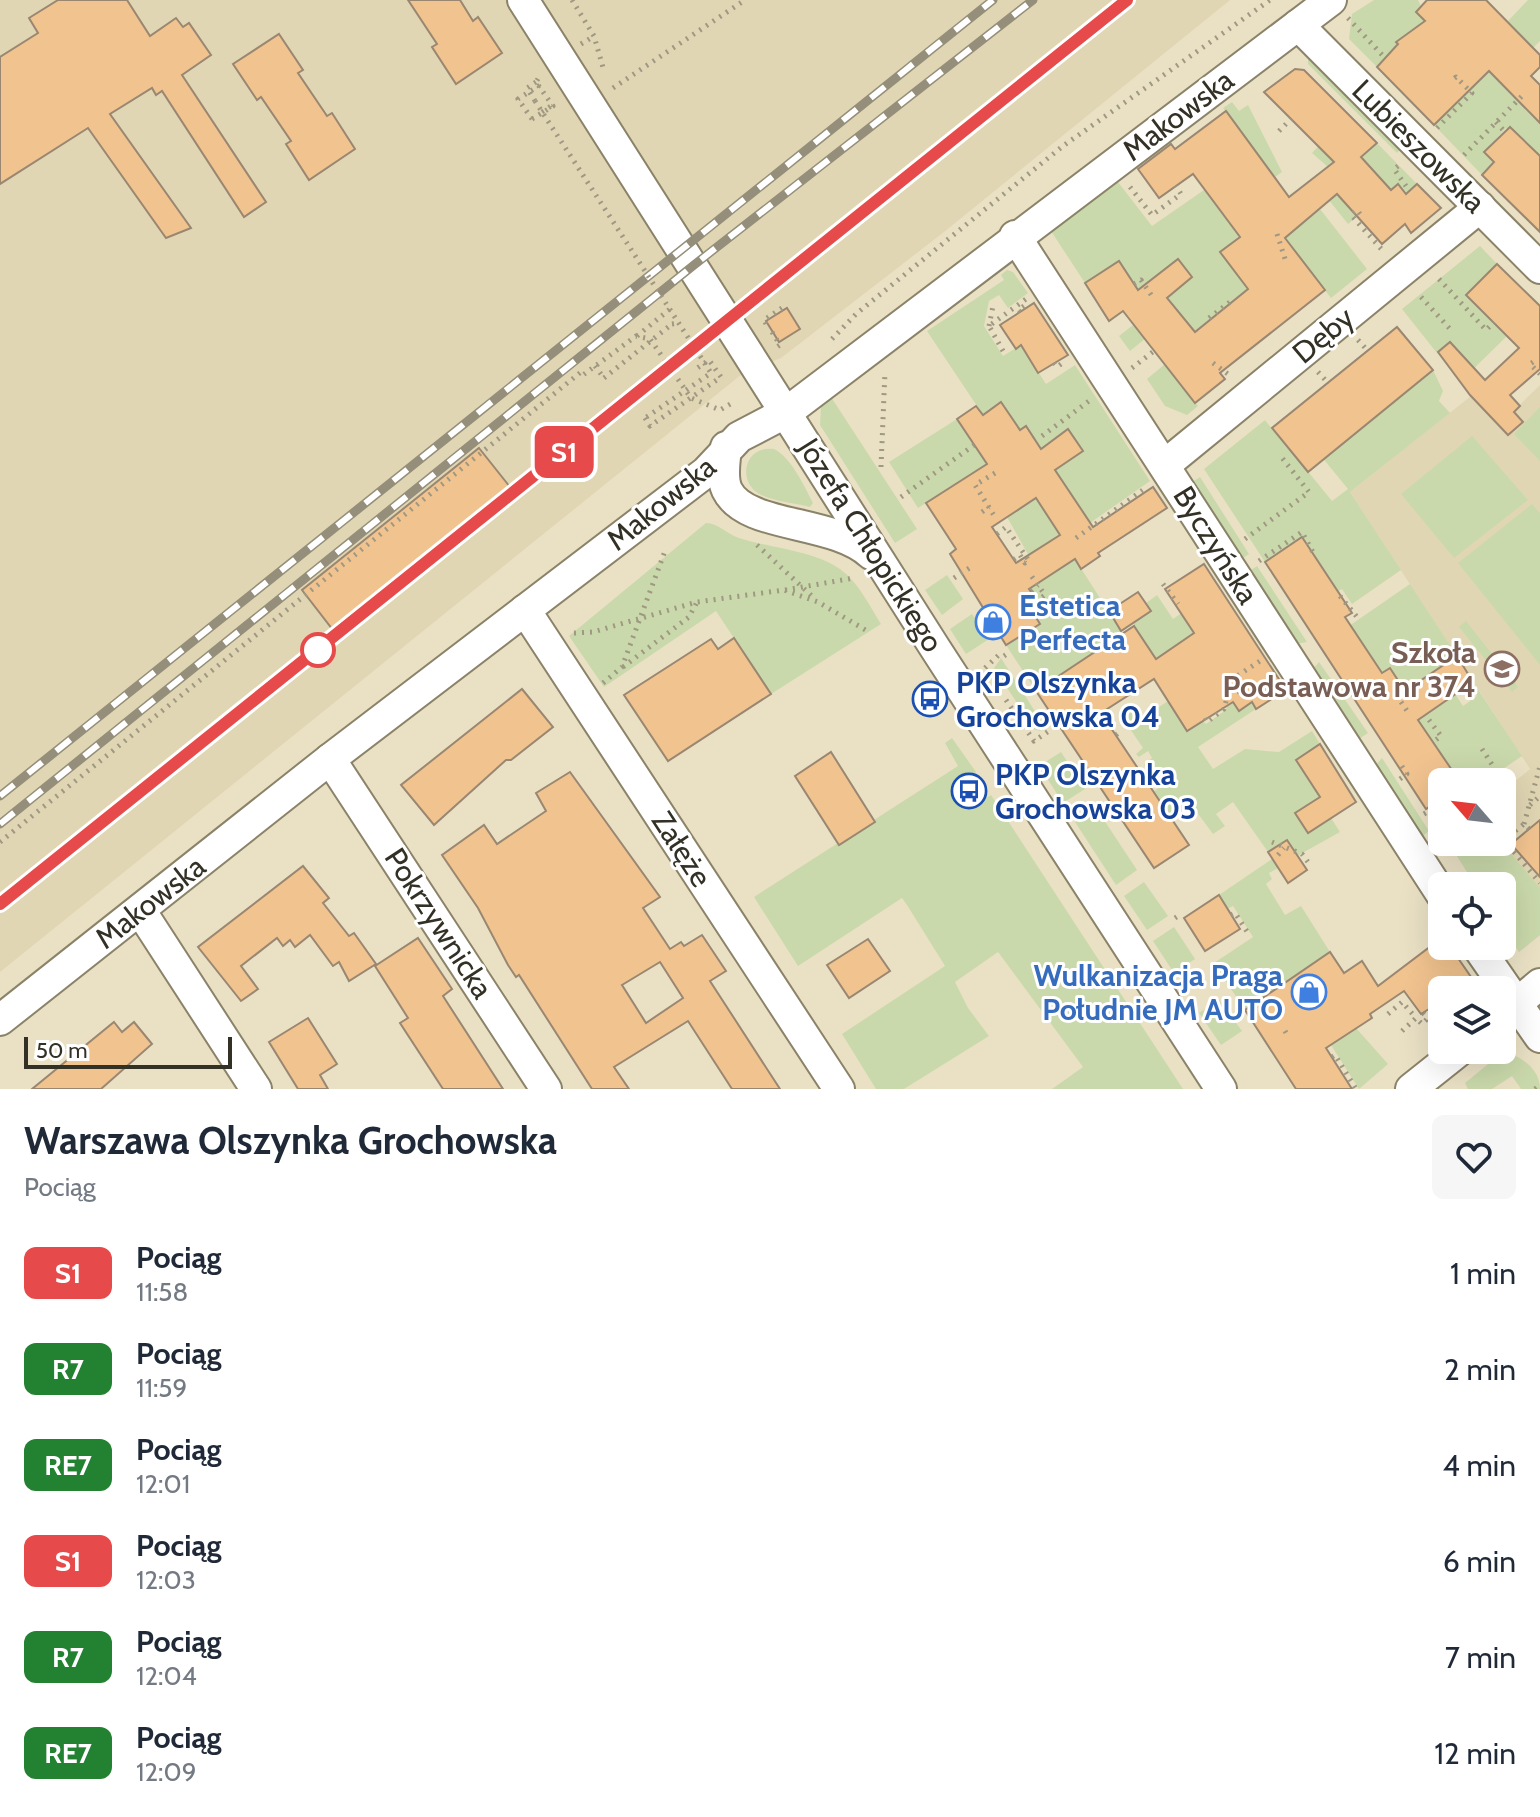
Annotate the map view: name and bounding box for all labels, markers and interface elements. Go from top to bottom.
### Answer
street label: Makowska [1115,61,1241,169]
street label: Lubieszowska [1345,72,1494,221]
street label: Dęby [1285,299,1361,371]
line badge: S1 [528,426,600,478]
street label: Józefa Chłopickiego [790,430,952,659]
text: S1 [551,435,577,469]
street label: Makowska [599,447,723,558]
street label: Byczyńska [1165,479,1267,611]
place label: Estetica Perfecta [1019,587,1126,658]
shop icon: Estetica Perfecta [974,603,1012,641]
unlabelled marker [301,633,335,667]
place label: Szkoła Podstawowa nr 374 [1223,634,1476,705]
school or university icon: Szkoła Podstawowa nr 374 [1483,650,1521,688]
place label: PKP Olszynka Grochowska 04 [956,664,1160,735]
bus stop icon: PKP Olszynka Grochowska 04 [911,680,949,718]
place label: PKP Olszynka Grochowska 03 [995,756,1196,827]
north arrow [1428,768,1516,856]
map controls [1428,768,1516,1064]
bus stop icon: PKP Olszynka Grochowska 03 [950,772,988,810]
street label: Załęże [644,804,720,894]
street label: Pokrzywnicka [377,841,502,1006]
street label: Makowska [88,847,213,956]
button: locate [1428,872,1516,960]
place label: Wulkanizacja Praga Południe JM AUTO [1033,957,1283,1028]
shop icon: Wulkanizacja Praga Południe JM AUTO [1290,973,1328,1011]
button: layers [1428,976,1516,1064]
scale bar [24,1033,232,1069]
text: 50 m [36,1037,88,1064]
button: heart [1432,1115,1516,1199]
text: Warszawa Olszynka Grochowska [24,1117,557,1164]
text: Pociąg [24,1171,96,1203]
text: Pociąg [136,1239,221,1276]
text: 1 min [1450,1255,1516,1292]
text: S1 [55,1256,81,1290]
text: 11:58 [136,1276,188,1308]
text: Pociąg [136,1335,221,1372]
text: 2 min [1444,1351,1516,1388]
text: R7 [52,1352,84,1386]
text: 11:59 [136,1372,187,1404]
text: Pociąg [136,1431,221,1468]
text: 4 min [1442,1447,1516,1484]
text: RE7 [44,1448,92,1482]
text: 12:01 [136,1468,190,1500]
text: Pociąg [136,1527,221,1564]
text: 6 min [1443,1543,1516,1580]
text: S1 [55,1544,81,1578]
text: 12:03 [136,1564,196,1596]
text: Pociąg [136,1623,221,1660]
text: 7 min [1445,1639,1516,1676]
text: R7 [52,1640,84,1674]
text: 12:04 [136,1660,197,1692]
text: Pociąg [136,1719,221,1756]
text: 12 min [1434,1735,1516,1772]
text: RE7 [44,1736,92,1770]
text: 12:09 [136,1756,196,1788]

